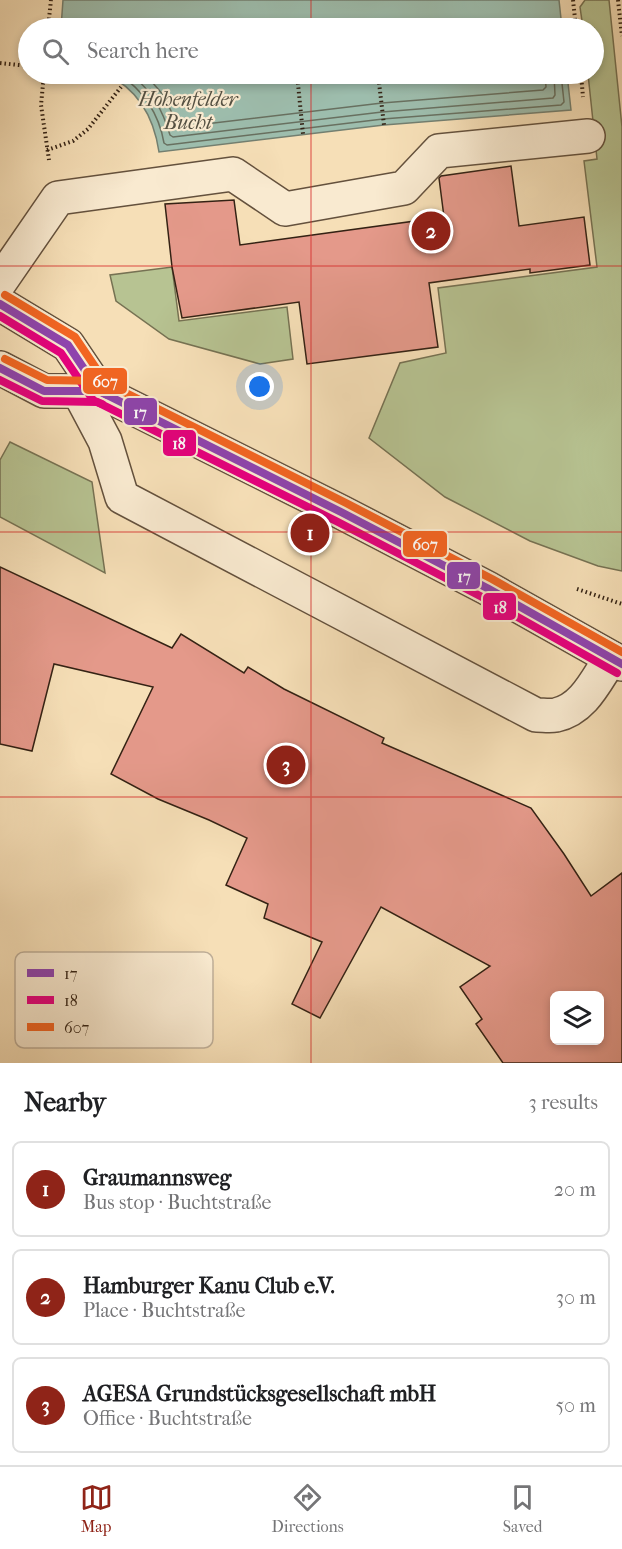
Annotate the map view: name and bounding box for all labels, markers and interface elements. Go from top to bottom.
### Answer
search box [18,18,604,84]
icon: search [39,35,72,68]
text: Search here [87,38,199,64]
water label: Hohenfelder Bucht [138,88,240,134]
pin: 2 [412,208,450,254]
line badge: 607 [82,367,128,395]
text: 607 [92,372,118,391]
your location [245,372,274,401]
line badge: 17 [123,397,158,426]
text: 17 [133,403,147,422]
line badge: 18 [162,429,197,457]
text: 18 [172,434,186,453]
pin: 1 [290,510,330,556]
line badge: 607 [402,530,448,558]
text: 607 [412,535,438,554]
line badge: 17 [446,561,481,590]
text: 17 [457,567,471,586]
line badge: 18 [482,592,517,621]
text: 18 [493,598,507,617]
pin: 3 [266,742,306,788]
legend [15,952,213,1048]
text: 17 [64,964,78,983]
text: 18 [64,991,78,1010]
map controls [550,991,604,1045]
button: layers [550,991,604,1045]
text: 607 [64,1018,89,1037]
text: Nearby [24,1087,106,1118]
text: 3 results [529,1091,598,1114]
text: Graumannsweg [83,1165,231,1191]
text: 1 [42,1178,49,1201]
text: 20 m [554,1178,596,1201]
text: Bus stop · Buchtstraße [83,1191,271,1214]
text: Hamburger Kanu Club e.V. [83,1273,335,1299]
text: 2 [40,1286,51,1309]
text: 30 m [556,1286,596,1309]
text: Place · Buchtstraße [83,1299,245,1322]
text: AGESA Grundstücksgesellschaft mbH [83,1381,436,1407]
text: 3 [41,1394,50,1417]
text: 50 m [555,1394,596,1417]
text: Office · Buchtstraße [83,1407,252,1430]
tab: Map [80,1481,113,1536]
tab: Directions [272,1481,344,1536]
tab: Saved [503,1481,542,1536]

